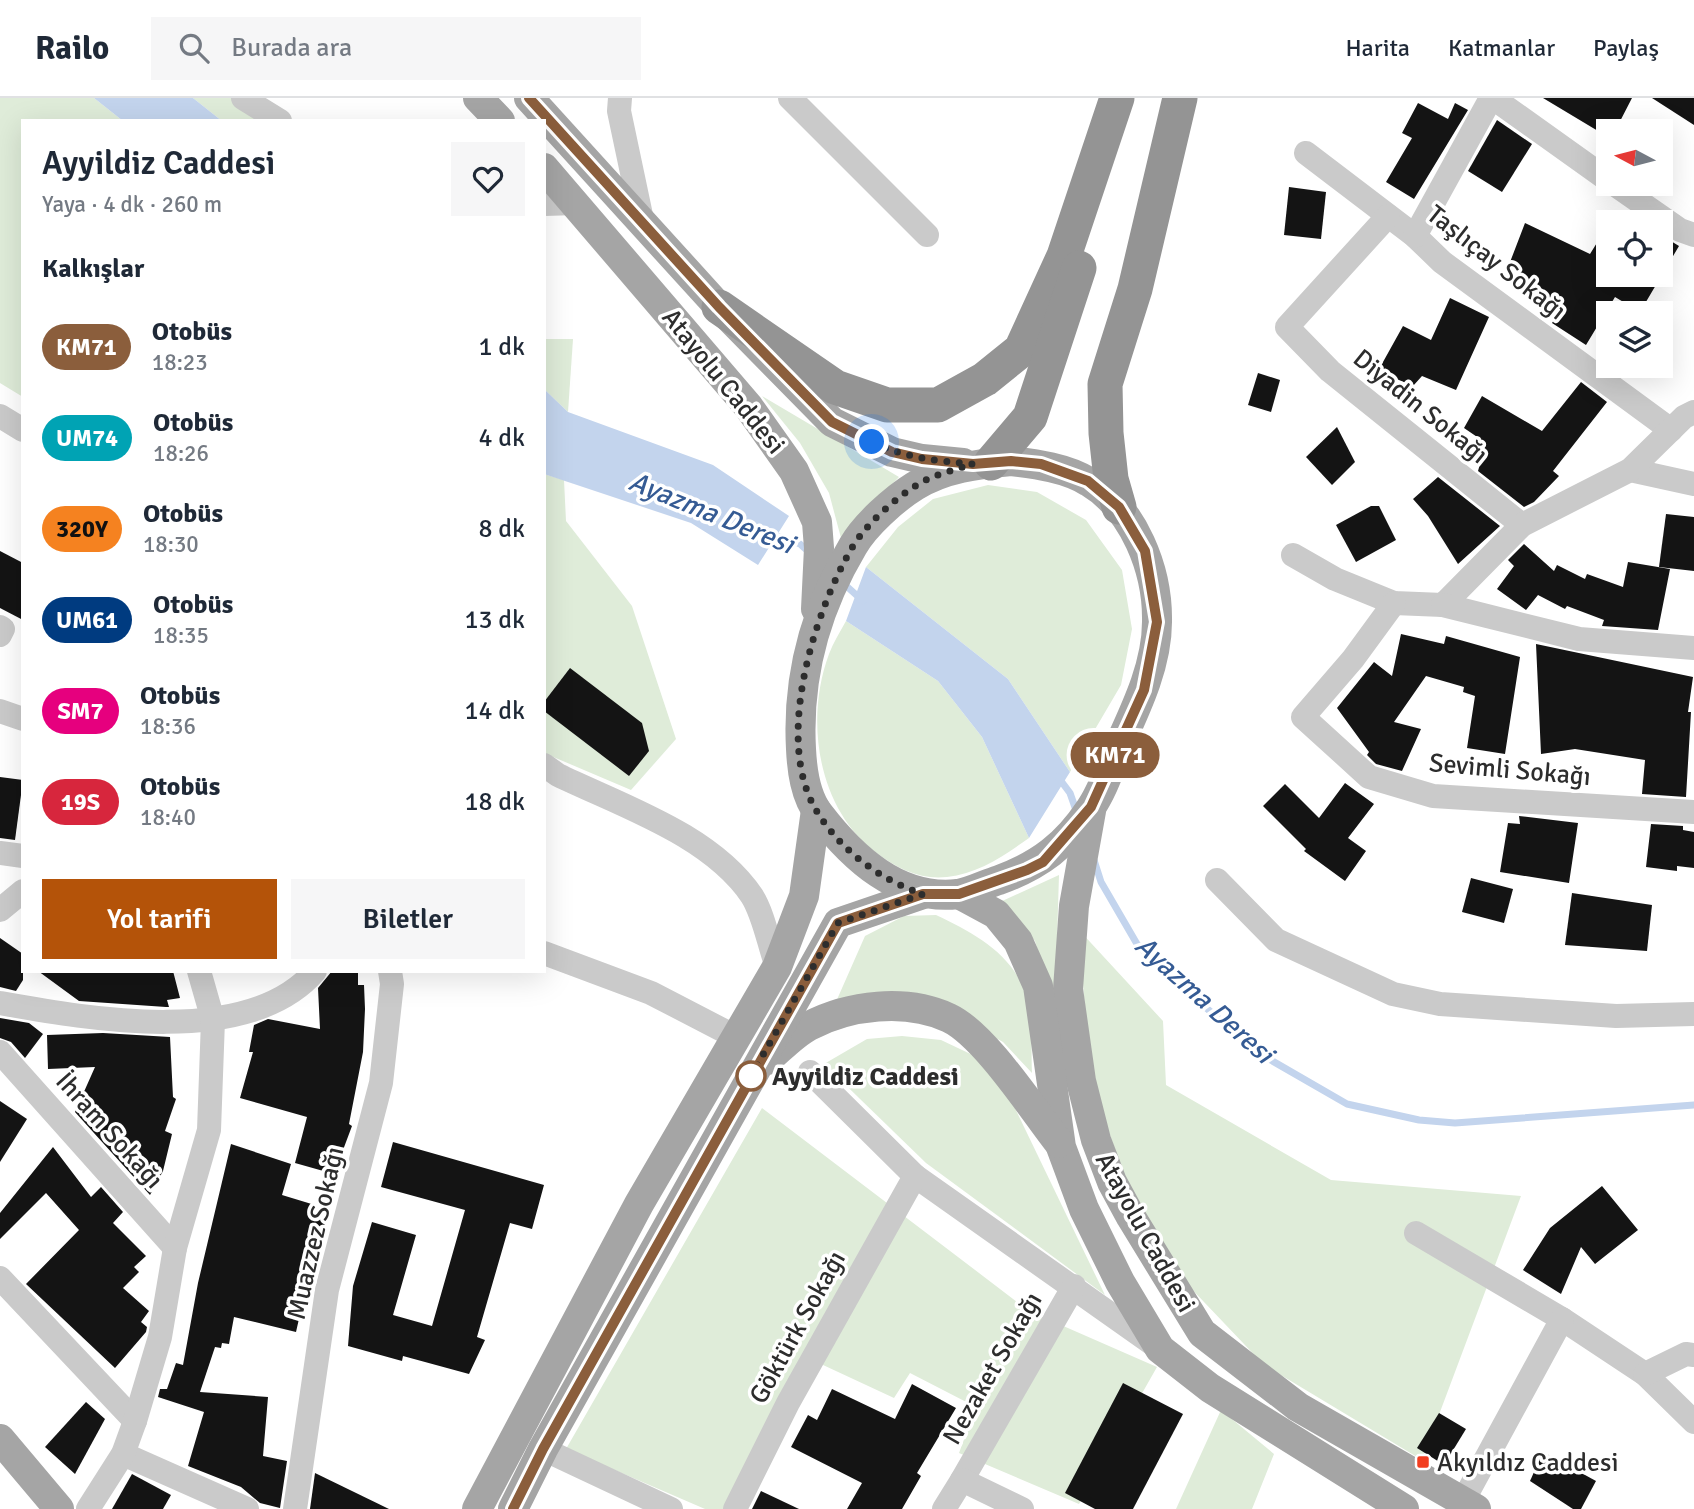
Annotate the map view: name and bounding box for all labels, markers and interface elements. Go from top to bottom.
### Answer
search box [151,17,641,80]
text: Railo [35,28,109,69]
icon: search [175,29,213,67]
text: Burada ara [231,32,352,64]
text: Harita [1345,33,1410,63]
text: Katmanlar [1448,33,1555,63]
text: Paylaş [1593,33,1659,63]
north arrow [1596,119,1673,196]
map controls [1596,119,1673,378]
button: heart [451,142,525,216]
text: Ayyildiz Caddesi [42,143,275,184]
text: Yaya · 4 dk · 260 m [42,190,222,219]
street label: Taşlıçay Sokağı [1420,199,1572,327]
button: locate [1596,210,1673,287]
text: Kalkışlar [42,253,144,285]
button: layers [1596,301,1673,378]
street label: Atayolu Caddesi [655,303,792,461]
text: Otobüs [152,316,232,348]
text: 1 dk [478,331,525,363]
text: KM71 [56,332,117,362]
street label: Diyadin Sokağı [1347,343,1494,471]
text: 18:23 [152,348,208,377]
text: Otobüs [153,407,233,439]
text: 4 dk [478,422,525,454]
text: UM74 [56,423,118,453]
your location [854,424,889,459]
text: 18:26 [153,439,209,468]
water label: Ayazma Deresi [624,464,801,562]
text: Otobüs [143,498,223,530]
text: 8 dk [478,513,525,545]
text: 320Y [56,514,108,544]
text: 18:30 [143,530,199,559]
text: Otobüs [153,589,233,621]
text: 13 dk [464,604,525,636]
text: UM61 [56,605,118,635]
text: 18:35 [153,621,209,650]
text: Otobüs [140,680,220,712]
text: 14 dk [464,695,525,727]
text: SM7 [57,696,104,726]
text: 18:36 [140,712,196,741]
line badge: KM71 [1066,732,1164,778]
text: KM71 [1085,740,1145,770]
street label: Sevimli Sokağı [1428,747,1592,793]
text: Otobüs [140,771,220,803]
text: 18 dk [464,786,525,818]
text: 19S [61,787,100,817]
text: 18:40 [140,803,196,832]
button: Yol tarifi [42,879,277,959]
button: Biletler [291,879,525,959]
water label: Ayazma Deresi [1128,929,1282,1072]
marker: Ayyildiz Caddesi [736,1061,766,1091]
place label: Ayyildiz Caddesi [772,1061,959,1093]
street label: İhram Sokağı [49,1066,170,1195]
street label: Muazzez Sokağı [281,1144,351,1323]
street label: Atayolu Caddesi [1088,1147,1202,1318]
street label: Göktürk Sokağı [743,1245,853,1409]
street label: Nezaket Sokağı [936,1287,1049,1450]
place label: Akyıldız Caddesi [1437,1447,1619,1479]
marker: Akyıldız Caddesi [1415,1454,1431,1470]

